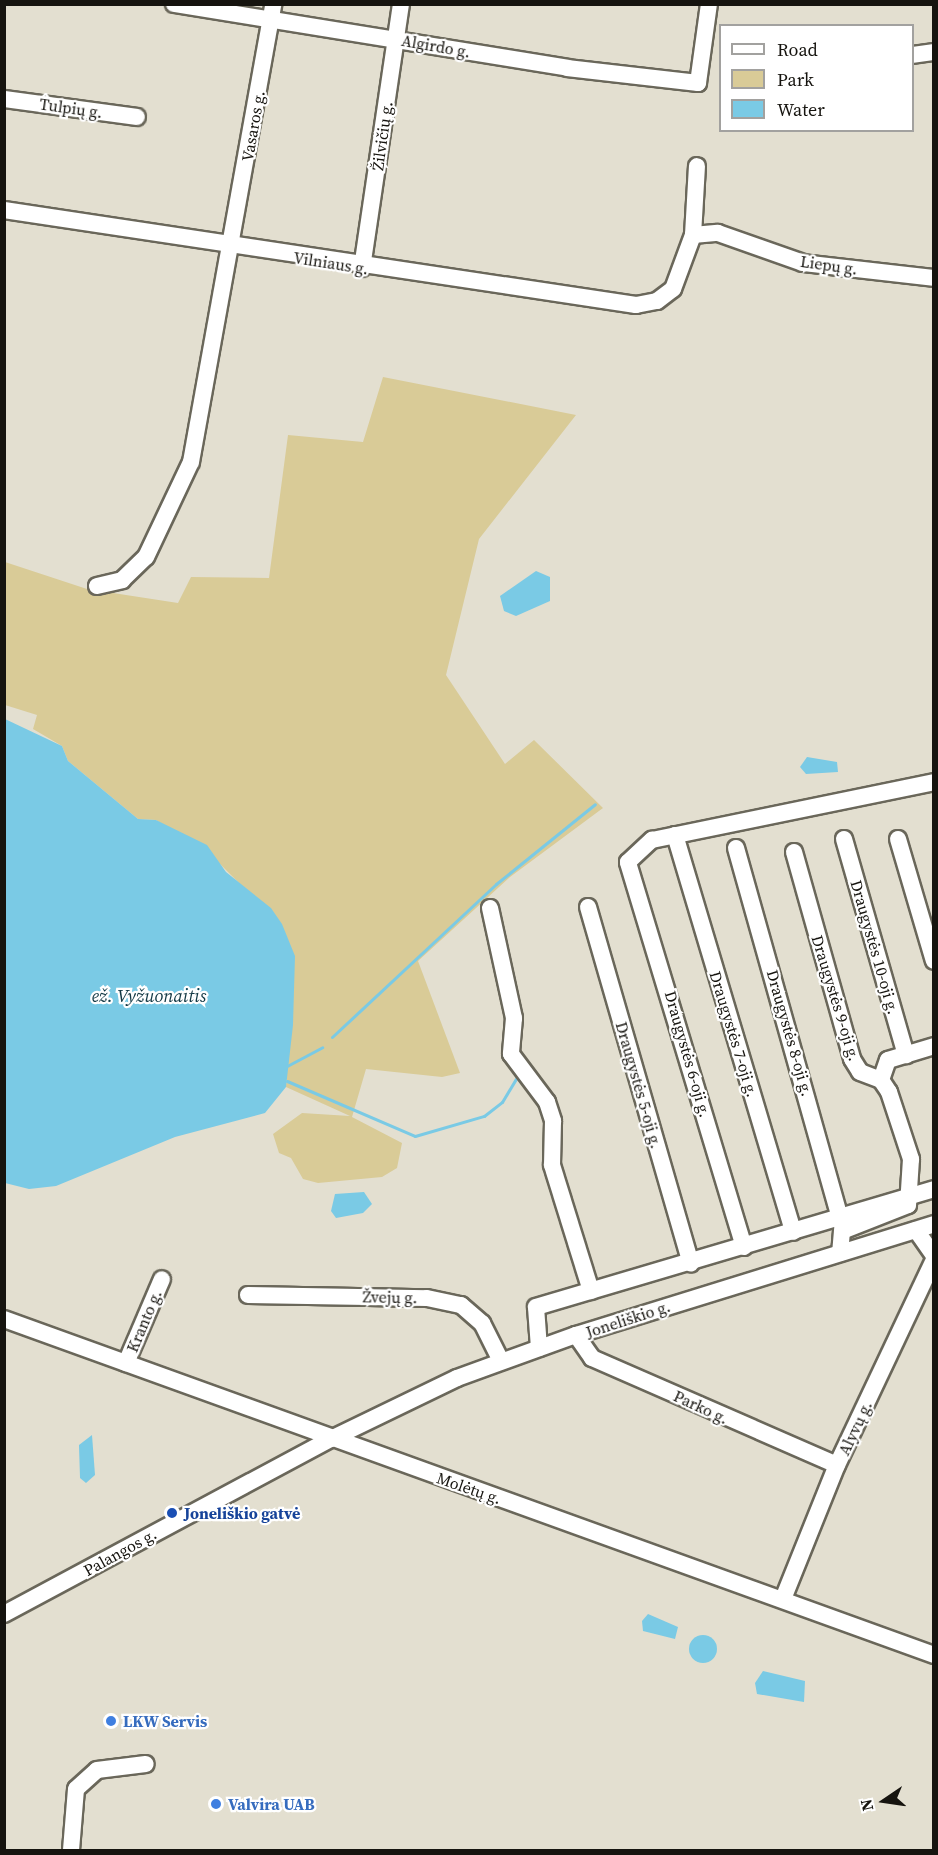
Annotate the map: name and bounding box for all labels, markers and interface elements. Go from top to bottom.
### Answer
legend [719,24,914,132]
street label: Algirdo g. [400,31,472,61]
text: Road [777,37,818,62]
text: Park [777,67,814,92]
street label: Vasaros g. [237,89,269,163]
street label: Tulpių g. [38,94,104,122]
text: Water [777,97,825,122]
street label: Žilvičių g. [368,100,396,172]
street label: Vilniaus g. [292,248,370,278]
street label: Liepų g. [799,251,859,279]
street label: Draugystės 10-oji g. [847,878,903,1016]
street label: Draugystės 9-oji g. [808,933,864,1063]
street label: Draugystės 8-oji g. [763,968,817,1098]
street label: Draugystės 7-oji g. [706,969,762,1099]
water label: ež. Vyžuonaitis [92,985,206,1007]
street label: Draugystės 6-oji g. [661,989,715,1119]
street label: Draugystės 5-oji g. [612,1020,666,1150]
street label: Kranto g. [122,1287,166,1355]
street label: Žvejų g. [362,1287,418,1307]
street label: Joneliškio g. [583,1296,673,1342]
street label: Parko g. [671,1386,731,1428]
street label: Alyvų g. [834,1398,876,1458]
street label: Molėtų g. [434,1468,504,1508]
place label: Joneliškio gatvė [184,1503,300,1523]
marker: Joneliškio gatvė [165,1506,179,1520]
street label: Palangos g. [80,1524,160,1580]
place label: LKW Servis [123,1711,208,1731]
marker: LKW Servis [104,1714,118,1728]
north arrow [854,1771,914,1831]
place label: Valvira UAB [228,1794,315,1814]
marker: Valvira UAB [209,1797,223,1811]
text: N [854,1797,878,1813]

